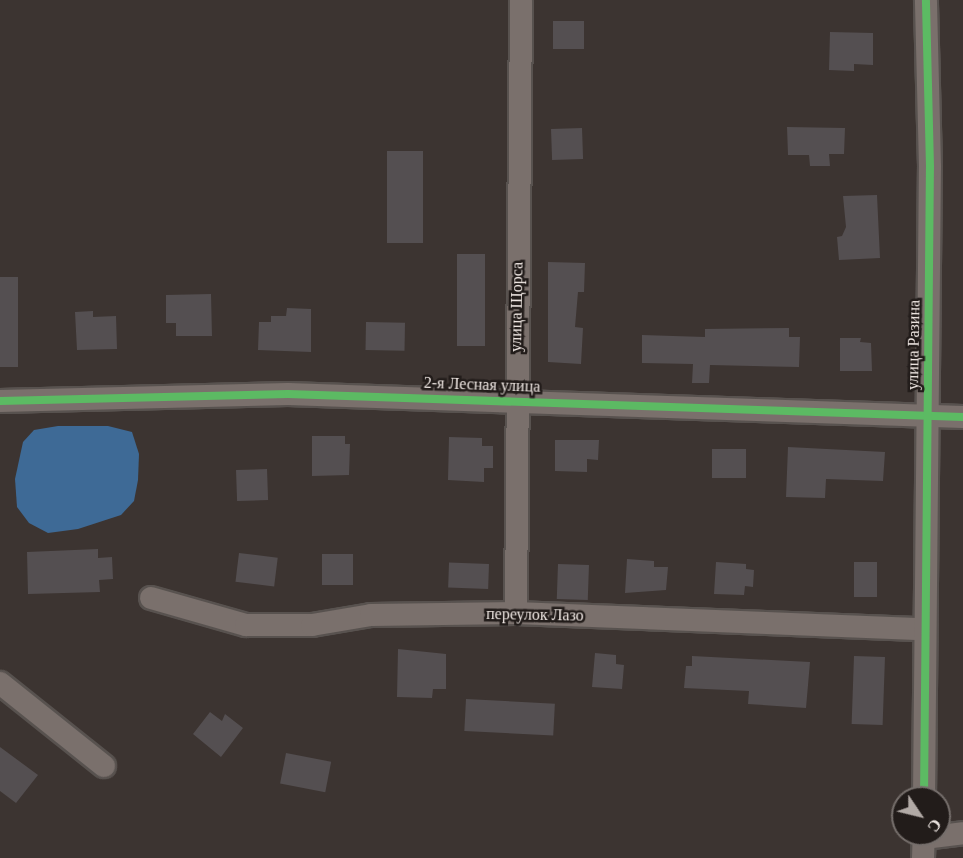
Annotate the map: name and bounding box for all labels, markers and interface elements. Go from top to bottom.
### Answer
street label: улица Щорса [507,262,527,352]
street label: улица Разина [904,300,924,390]
street label: 2-я Лесная улица [423,373,541,397]
street label: переулок Лазо [486,605,584,625]
north arrow [891,786,951,846]
text: С [924,816,945,835]

